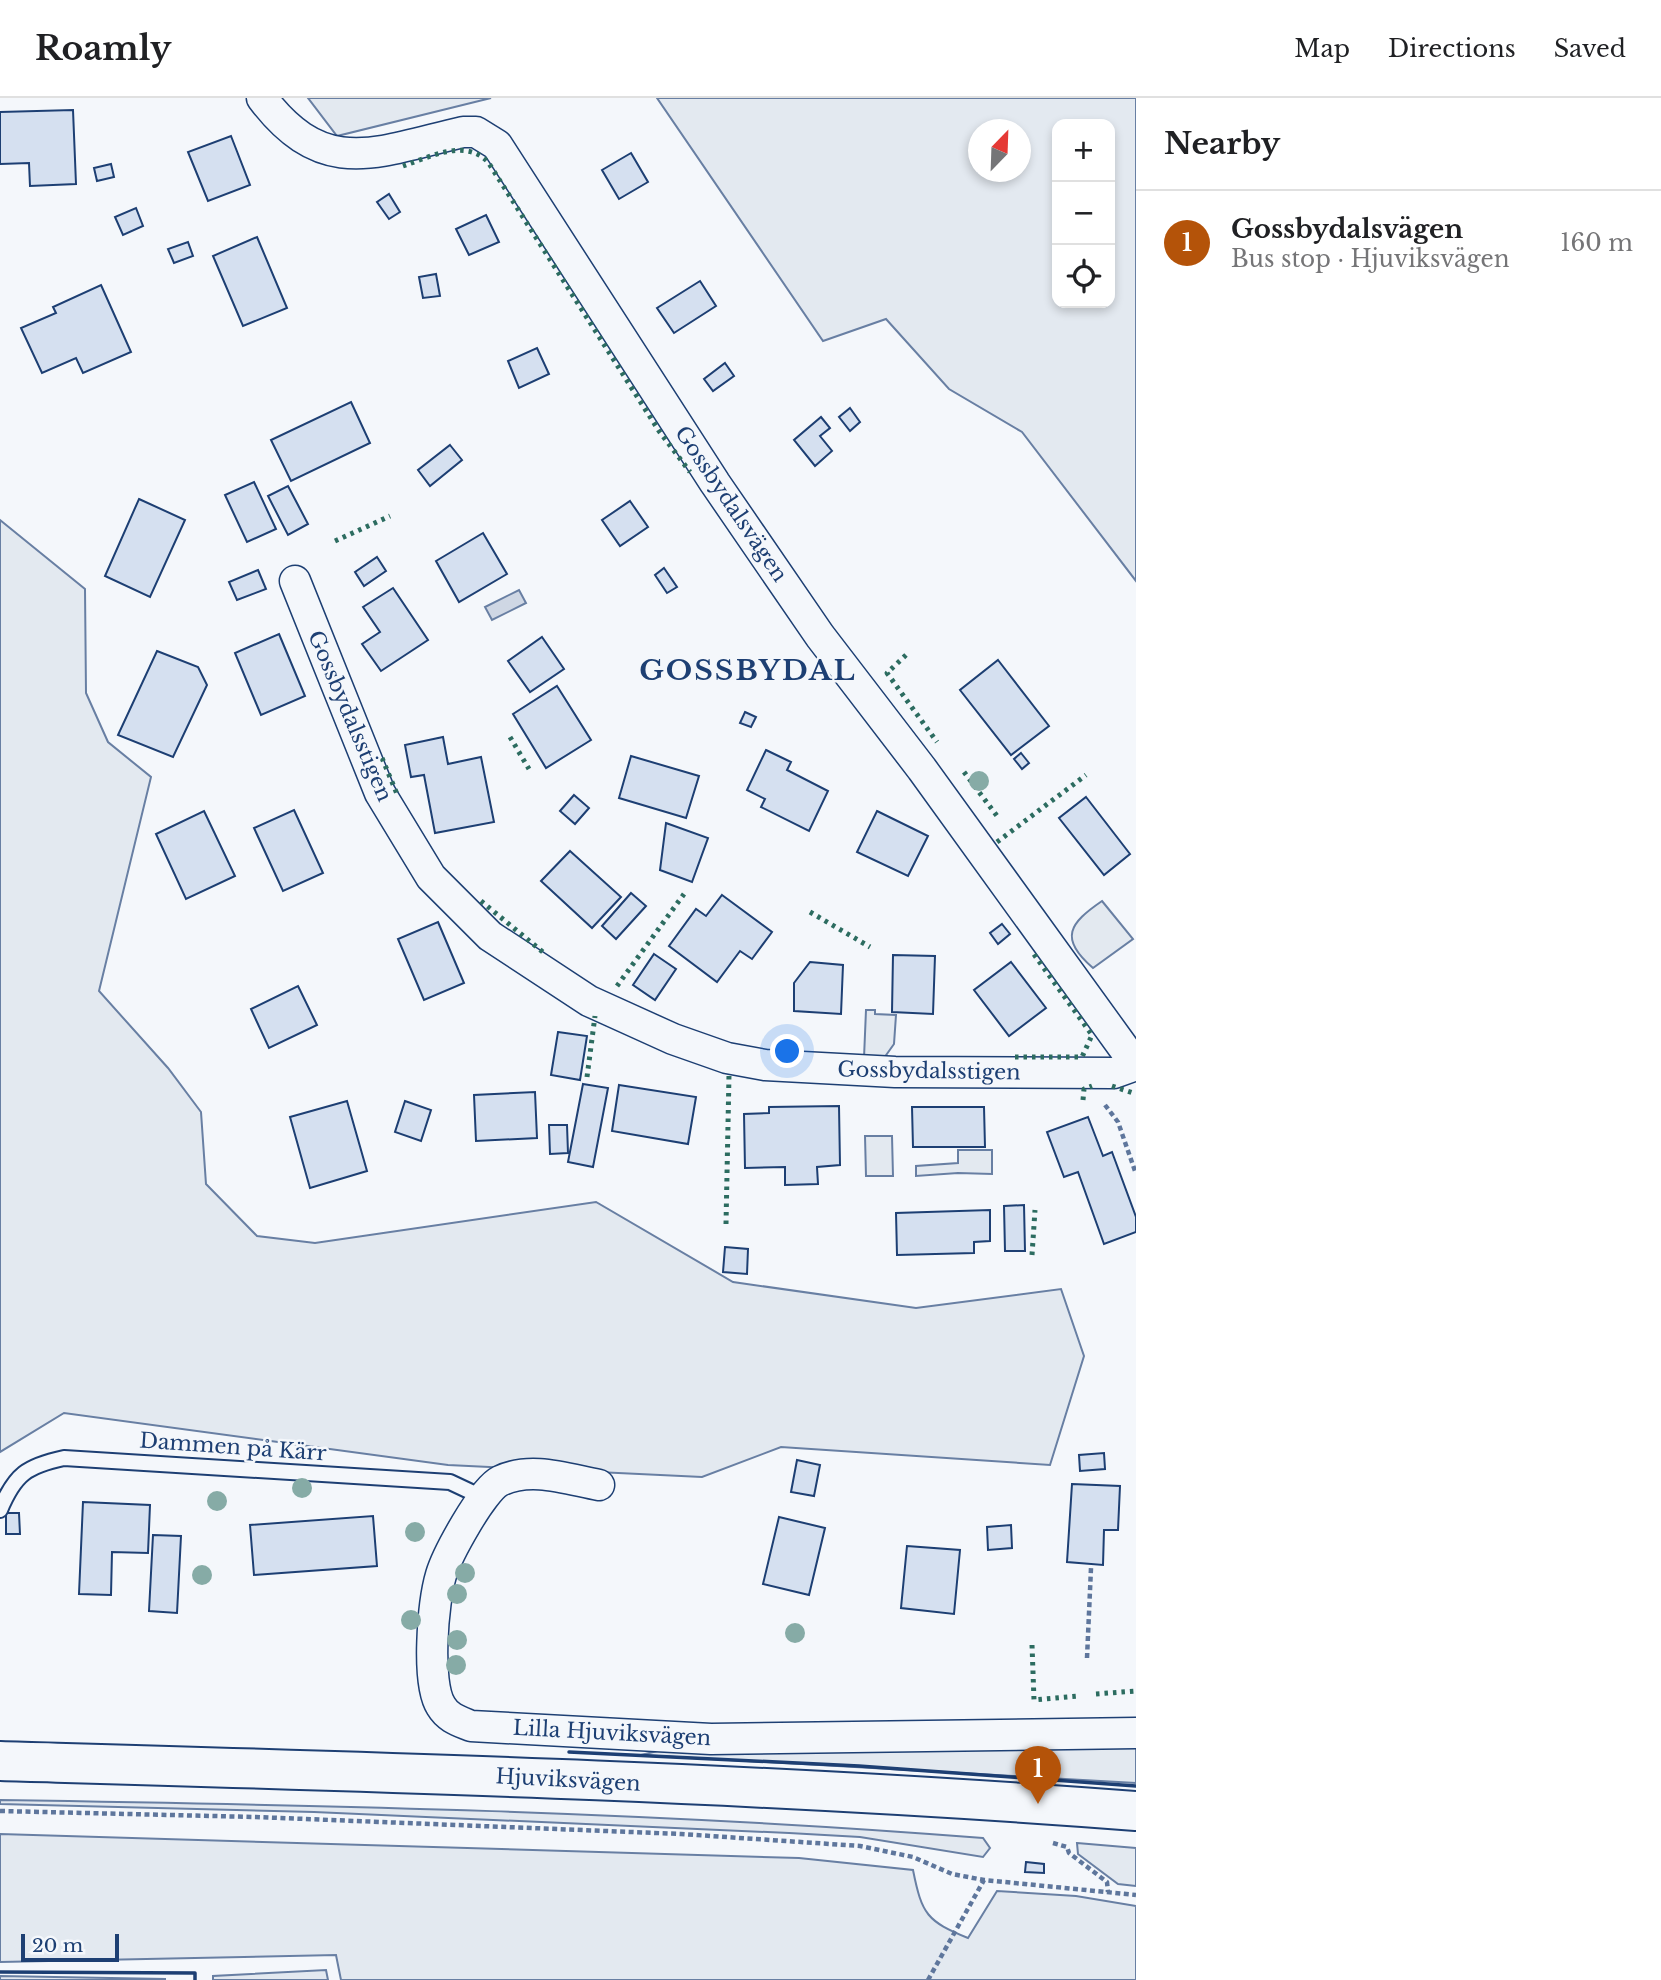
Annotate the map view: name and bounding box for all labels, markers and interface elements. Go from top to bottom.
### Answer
text: Roamly [35,28,171,69]
text: Map [1294,34,1350,63]
text: Directions [1388,34,1516,63]
text: Saved [1554,34,1626,63]
north arrow [968,119,1031,182]
map controls [1052,119,1115,308]
button: + [1052,119,1115,182]
text: Nearby [1164,125,1280,162]
button: − [1052,182,1115,245]
text: Gossbydalsvägen [1231,213,1463,245]
text: 1 [1182,229,1192,257]
text: 160 m [1560,229,1633,257]
button: locate [1052,245,1115,308]
text: Bus stop · Hjuviksvägen [1231,245,1509,273]
street label: Gossbydalsvägen [669,421,793,587]
street label: Gossbydalsstigen [302,627,398,805]
district label: GOSSBYDAL [639,653,857,688]
your location [770,1034,804,1068]
street label: Gossbydalsstigen [837,1056,1021,1086]
street label: Dammen på Kärr [139,1427,327,1467]
street label: Lilla Hjuviksvägen [512,1715,712,1751]
pin: 1 [1015,1746,1061,1804]
street label: Hjuviksvägen [495,1763,641,1797]
scale bar [21,1931,119,1963]
text: 20 m [32,1934,83,1957]

